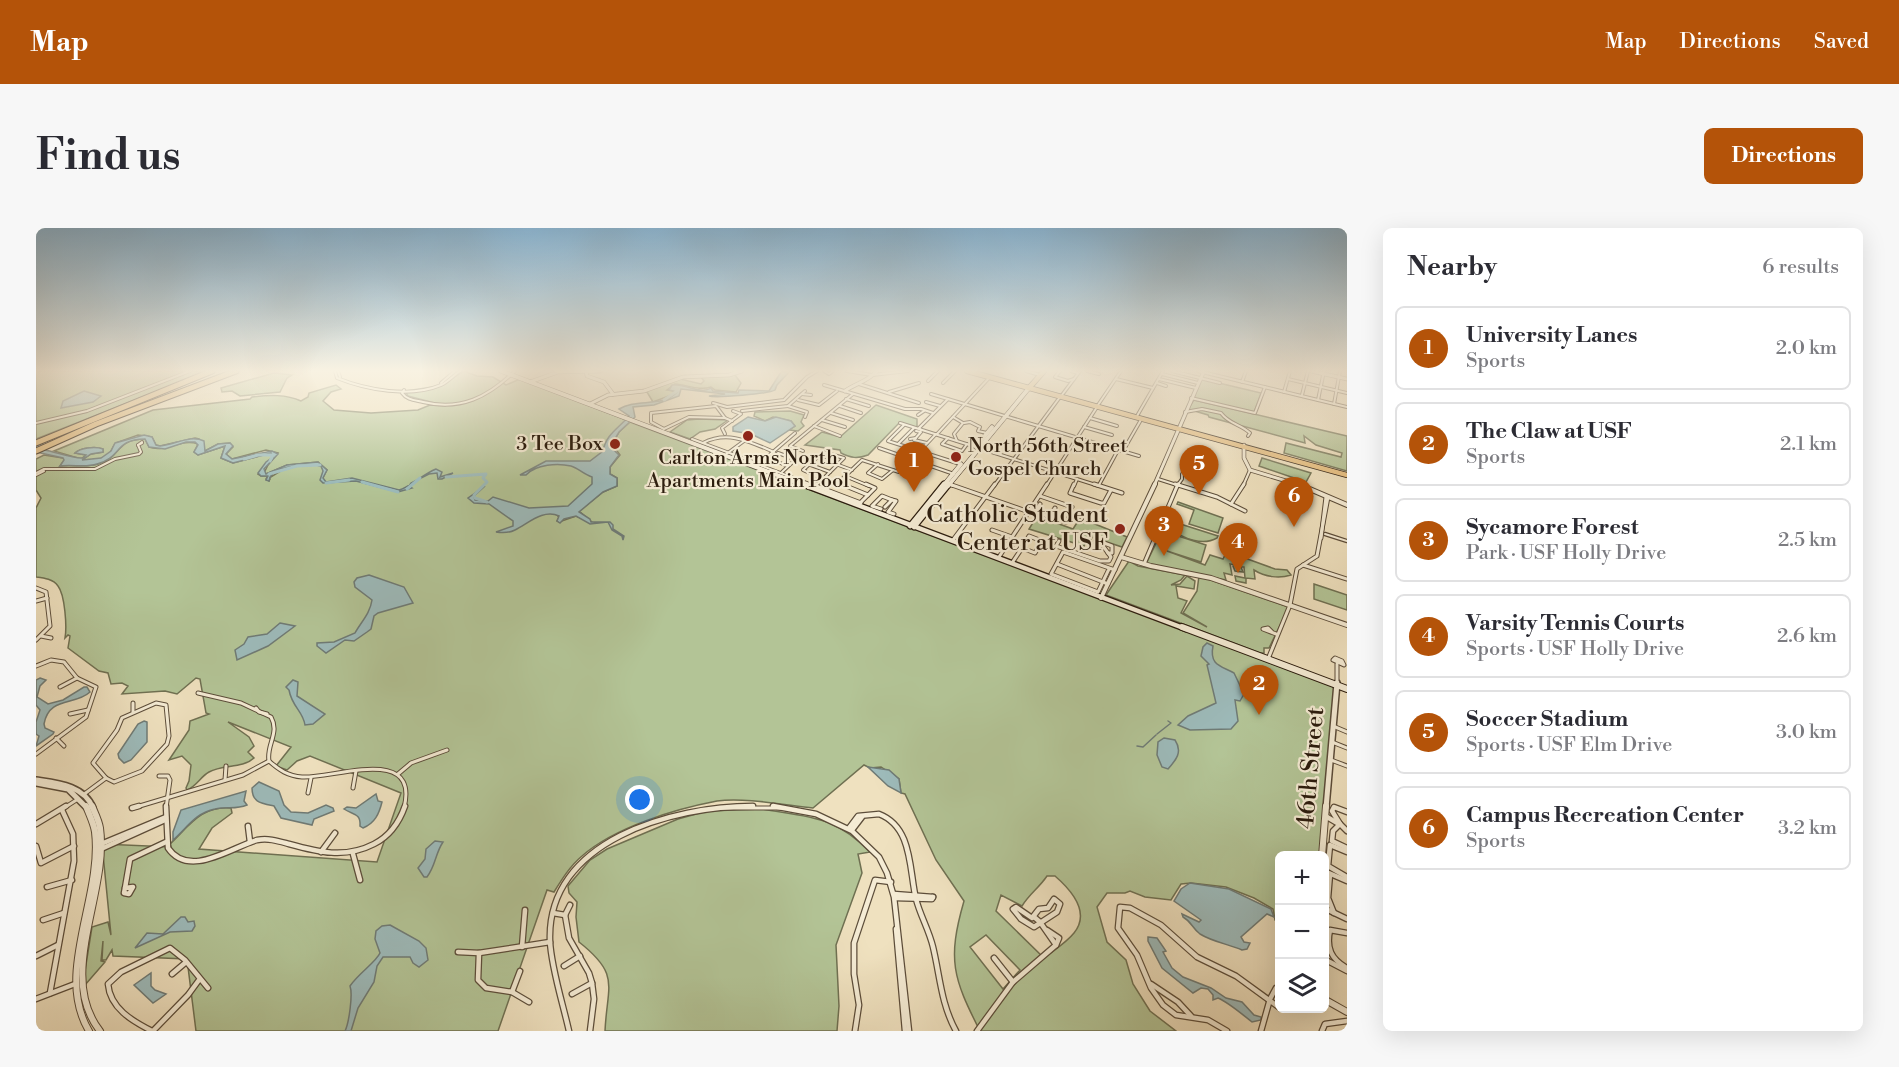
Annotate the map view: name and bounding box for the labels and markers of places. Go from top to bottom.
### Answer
marker: Carlton Arms North Apartments Main Pool [741,429,755,443]
place label: 3 Tee Box [516,432,604,457]
place label: North 56th Street Gospel Church [968,434,1127,482]
marker: 3 Tee Box [608,437,622,451]
pin: 1 [894,442,934,492]
place label: Carlton Arms North Apartments Main Pool [646,446,849,494]
pin: 5 [1180,446,1218,495]
marker: North 56th Street Gospel Church [949,450,963,464]
pin: 6 [1274,478,1314,527]
place label: Catholic Student Center at USF [926,500,1108,558]
pin: 3 [1144,506,1184,556]
marker: Catholic Student Center at USF [1113,522,1127,536]
pin: 4 [1218,524,1258,573]
pin: 2 [1240,666,1278,715]

